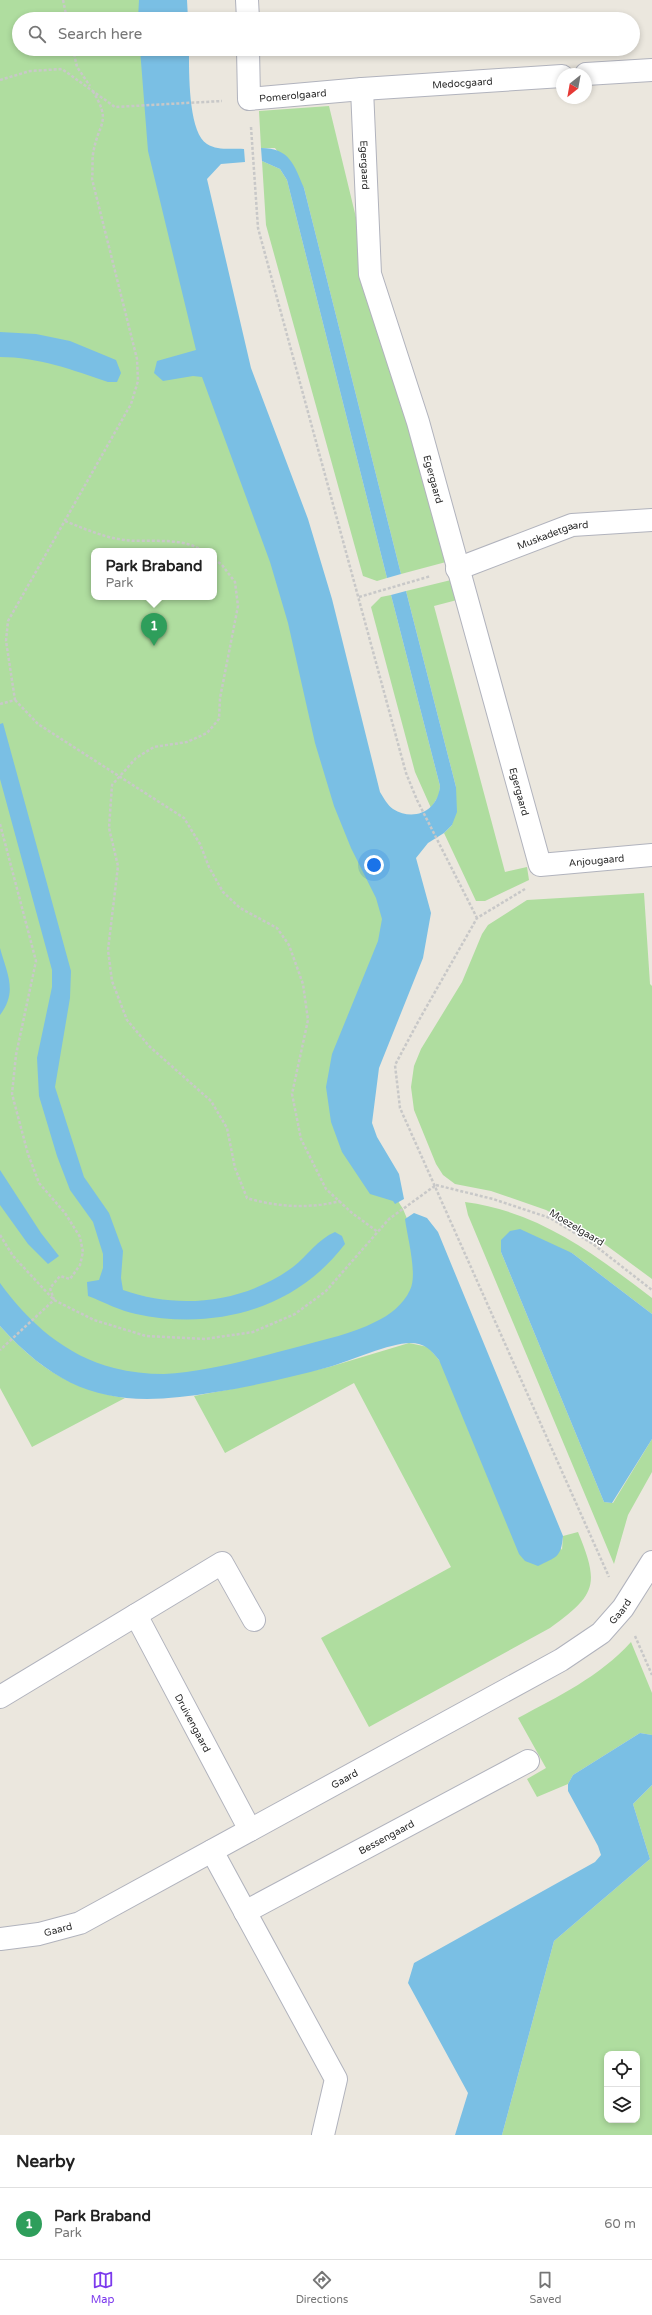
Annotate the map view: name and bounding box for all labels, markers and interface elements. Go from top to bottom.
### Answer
search box [12,12,640,56]
icon: search [26,23,48,45]
text: Search here [58,25,142,43]
north arrow [556,68,592,104]
street label: Medocgaard [432,76,493,91]
street label: Pomerolgaard [259,87,327,105]
street label: Egergaard [357,140,371,190]
street label: Egergaard [420,454,445,505]
street label: Muskadetgaard [516,519,589,552]
popup [91,548,217,600]
text: Park Braband [106,557,202,575]
text: Park [106,575,133,591]
pin: 1 [141,613,167,646]
street label: Egergaard [506,766,531,817]
street label: Anjougaard [568,852,625,869]
your location [364,855,384,875]
street label: Moezelgaard [547,1207,606,1249]
street label: Gaard [607,1597,634,1627]
street label: Druivengaard [172,1692,213,1755]
street label: Gaard [329,1767,360,1792]
street label: Bessengaard [357,1818,417,1857]
street label: Gaard [43,1920,74,1939]
map controls [604,2051,640,2123]
button: locate [604,2051,640,2087]
button: layers [604,2087,640,2123]
text: Nearby [16,2151,75,2172]
text: Park Braband [54,2207,151,2225]
text: 1 [25,2216,33,2232]
text: 60 m [604,2216,636,2232]
text: Park [54,2225,82,2241]
tab: Map [91,2269,114,2306]
tab: Directions [296,2269,348,2306]
tab: Saved [530,2269,561,2306]

